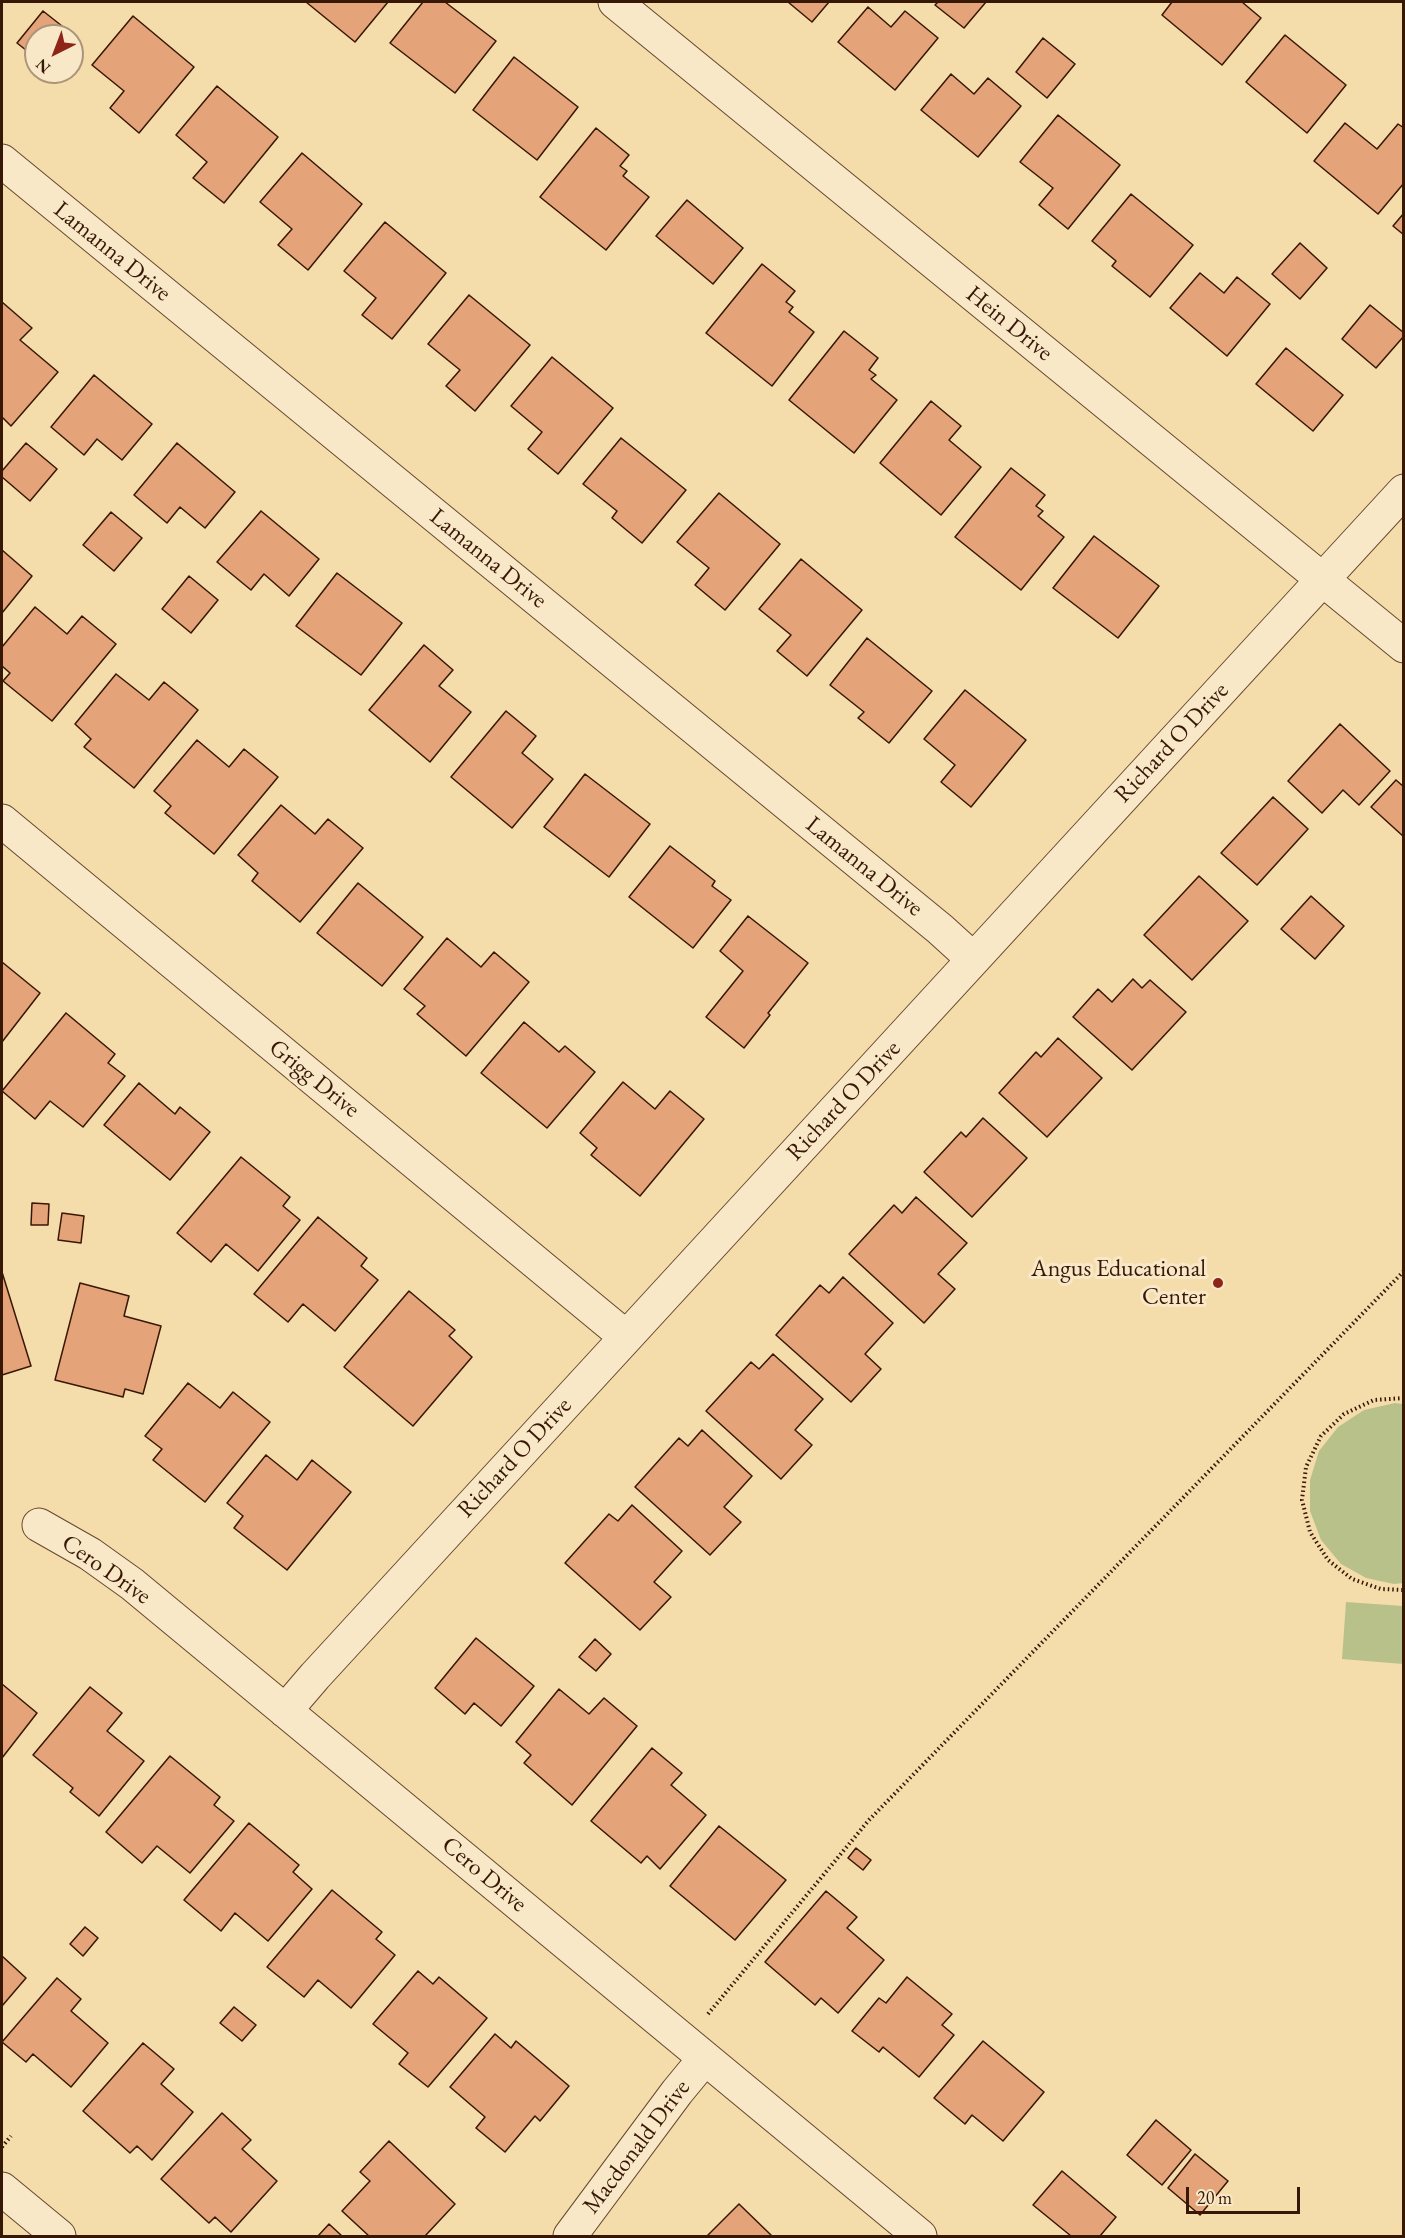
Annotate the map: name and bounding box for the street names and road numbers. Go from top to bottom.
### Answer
street label: Lamanna Drive [47,196,177,308]
street label: Hein Drive [960,280,1058,368]
street label: Lamanna Drive [423,503,553,615]
street label: Richard O Drive [1109,677,1235,809]
street label: Lamanna Drive [799,811,929,923]
street label: Grigg Drive [263,1034,365,1124]
street label: Richard O Drive [781,1035,907,1167]
street label: Richard O Drive [452,1392,578,1524]
street label: Cero Drive [56,1529,156,1611]
street label: Cero Drive [436,1831,532,1919]
street label: Macdonald Drive [577,2074,697,2220]

